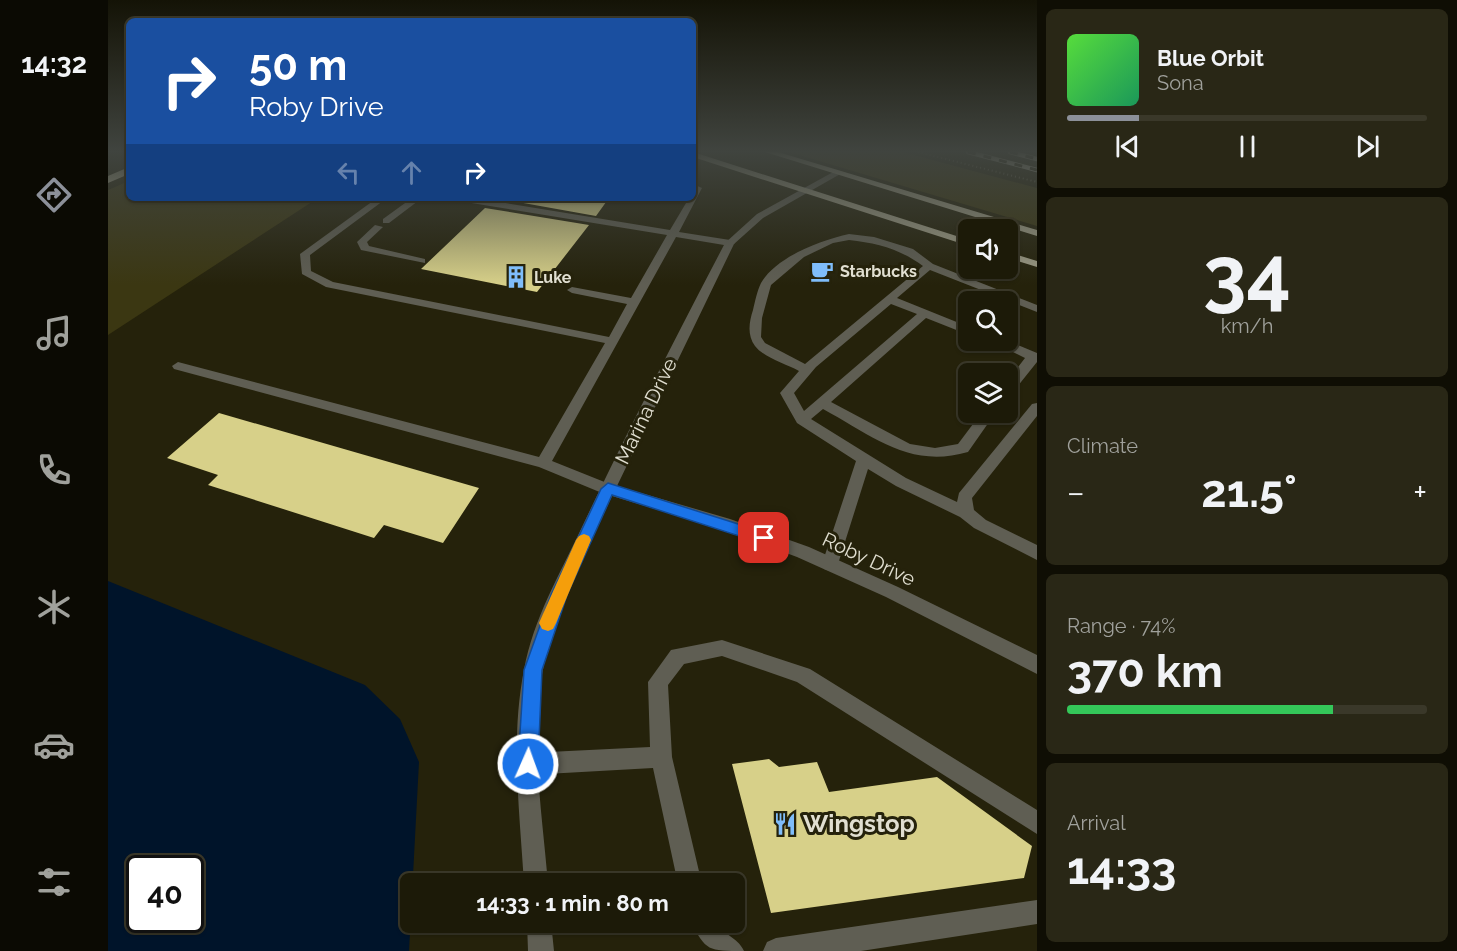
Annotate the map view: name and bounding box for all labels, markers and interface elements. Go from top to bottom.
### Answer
text: 50 m [249,41,347,90]
icon: right [150,42,228,120]
text: Blue Orbit [1157,45,1264,71]
text: 14:32 [21,48,87,79]
text: Sona [1157,71,1204,95]
text: Roby Drive [249,91,384,122]
icon: previous [1111,130,1144,163]
icon: pause [1231,130,1264,163]
icon: next [1351,130,1384,163]
icon: left [332,156,365,189]
icon: ahead [395,156,428,189]
icon: right [458,156,491,189]
icon: directions [33,174,75,216]
map controls [958,219,1018,423]
button: sound [958,219,1018,279]
text: 34 [1203,229,1291,320]
cafe icon: Starbucks [809,258,835,284]
place label: Starbucks [840,262,917,281]
building icon: Luke [503,264,529,290]
place label: Luke [534,268,572,287]
button: search [958,291,1018,351]
icon: music [33,312,75,354]
text: km/h [1221,314,1273,338]
street label: Marina Drive [610,354,682,468]
button: layers [958,363,1018,423]
text: Climate [1067,434,1138,458]
icon: phone [33,449,75,491]
text: 21.5° [1201,465,1297,518]
text: − [1067,473,1085,512]
text: + [1413,473,1427,512]
pin [738,512,789,563]
icon: arrive [747,521,780,554]
street label: Roby Drive [819,527,919,591]
icon: climate [33,586,75,628]
text: Range · 74% [1067,614,1175,638]
text: 370 km [1067,645,1223,698]
icon: car [33,724,75,766]
position arrow [496,732,560,796]
place label: Wingstop [803,809,915,838]
restaurant icon: Wingstop [772,811,798,837]
text: Arrival [1067,811,1126,835]
text: 14:33 [1067,842,1176,895]
speed limit sign: 40 [126,855,204,933]
icon: filters [33,861,75,903]
text: 14:33 · 1 min · 80 m [476,890,669,916]

